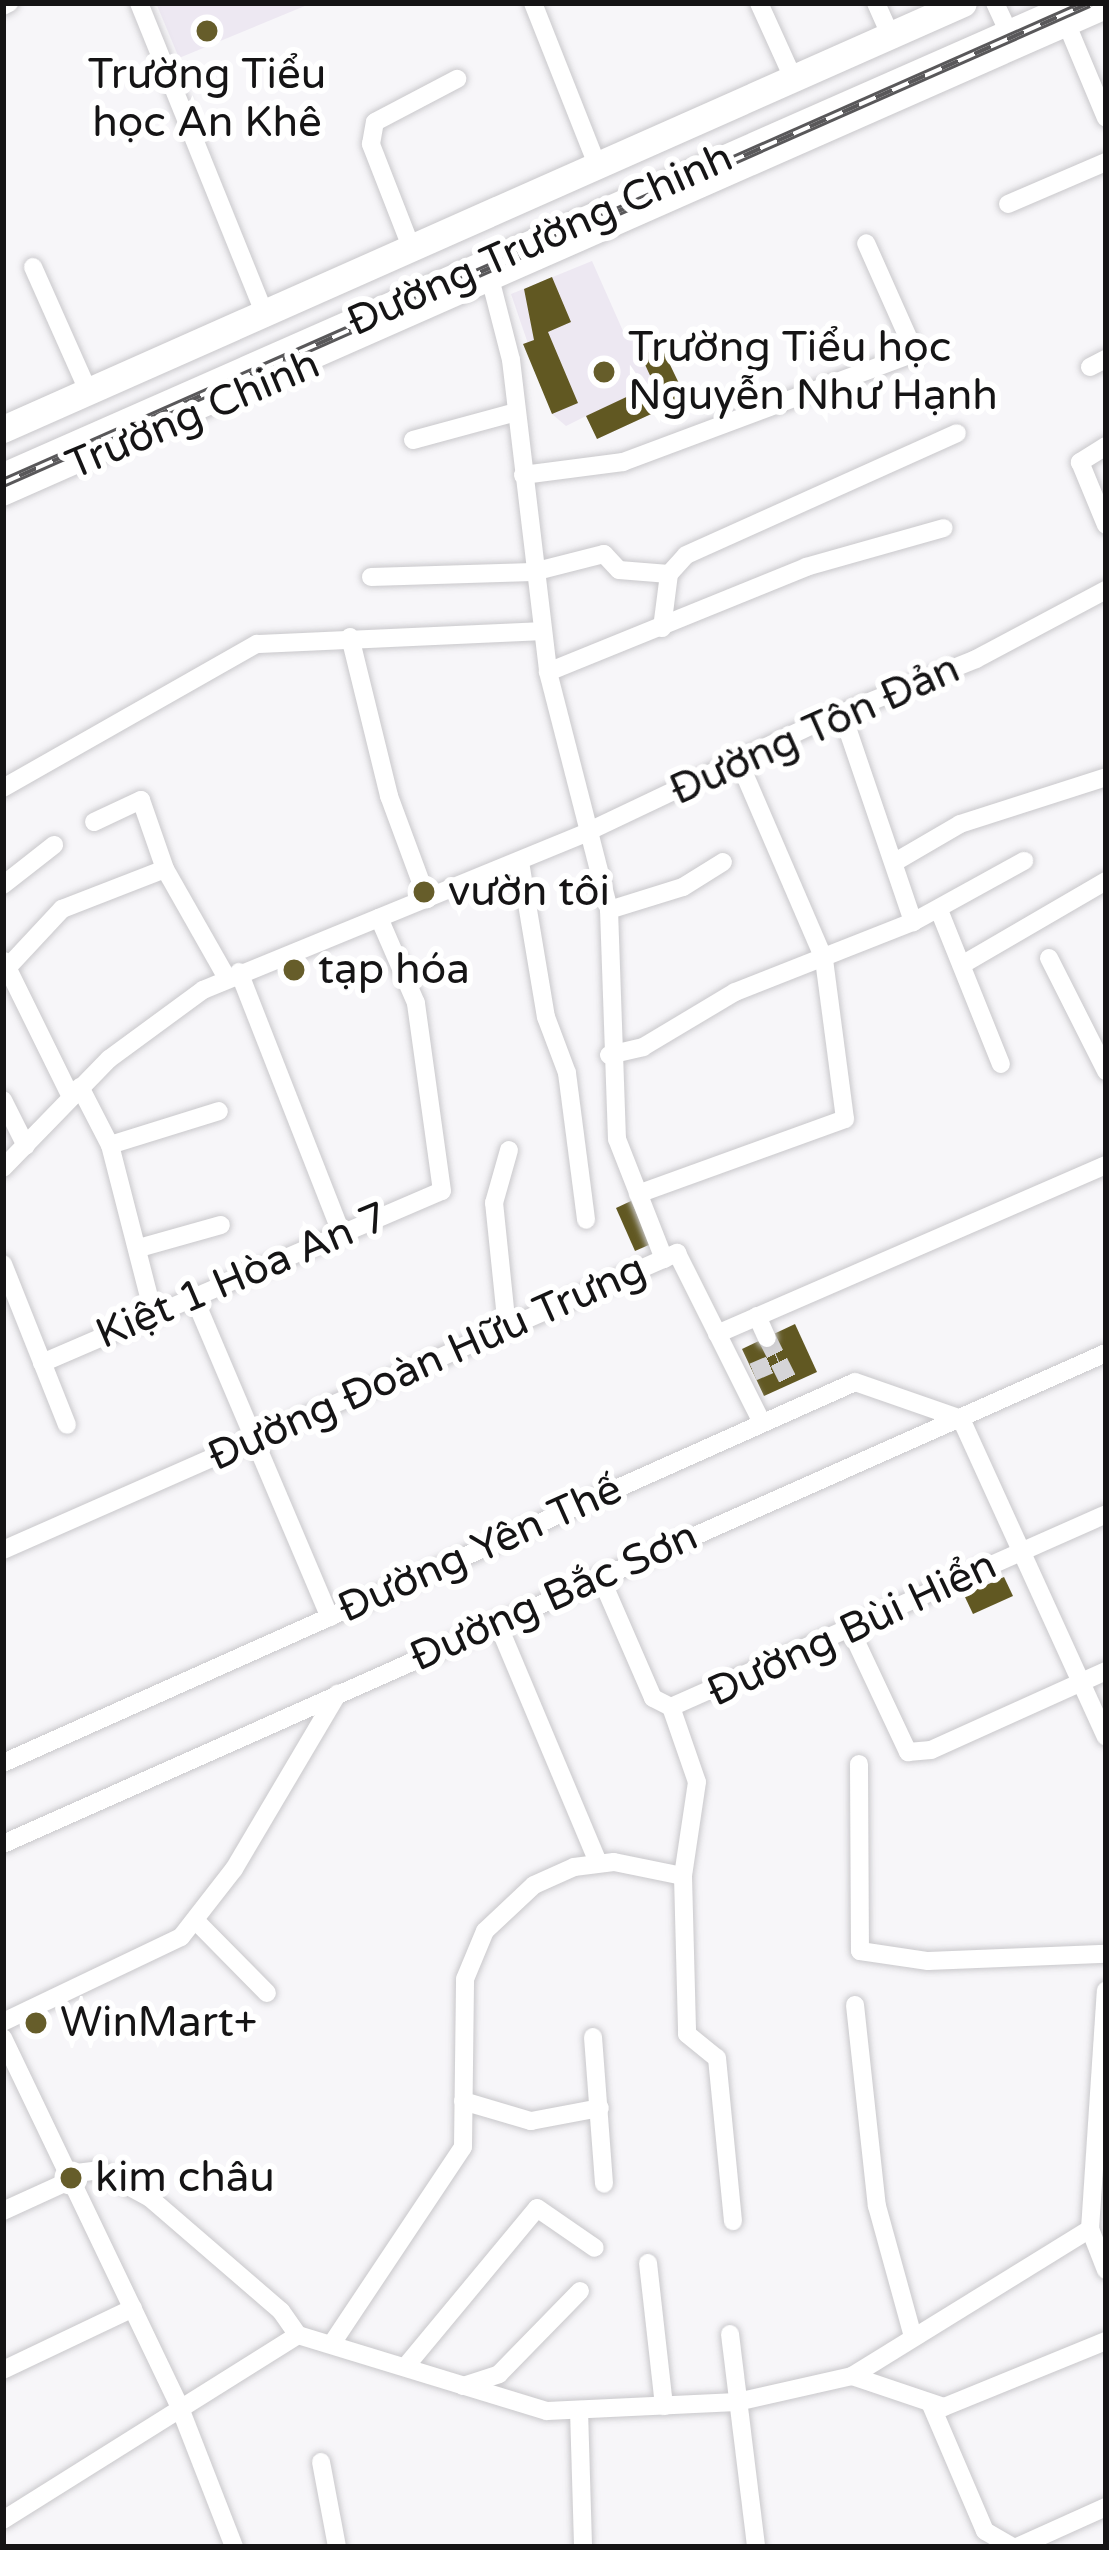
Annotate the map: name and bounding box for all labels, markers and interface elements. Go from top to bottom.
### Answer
marker: Trường Tiểu học An Khê [194,18,220,44]
place label: Trường Tiểu học An Khê [88,50,326,148]
street label: Đường Trường Chinh [340,132,740,348]
place label: Trường Tiểu học Nguyễn Như Hạnh [628,323,998,422]
street label: Trường Chinh [59,339,327,491]
marker: Trường Tiểu học Nguyễn Như Hạnh [591,359,617,385]
street label: Đường Tôn Đản [663,644,967,816]
place label: vườn tôi [448,867,610,917]
marker: vườn tôi [411,879,437,905]
place label: tạp hóa [318,945,470,995]
marker: tạp hóa [281,957,307,983]
street label: Kiệt 1 Hòa An 7 [89,1192,395,1360]
street label: Đường Đoàn Hữu Trưng [201,1244,653,1482]
street label: Đường Yên Thế [331,1464,629,1634]
street label: Đường Bắc Sơn [403,1511,705,1683]
street label: Đường Bùi Hiển [700,1540,1004,1718]
place label: WinMart+ [60,1998,257,2048]
marker: WinMart+ [23,2010,49,2036]
place label: kim châu [95,2153,275,2203]
marker: kim châu [58,2165,84,2191]

